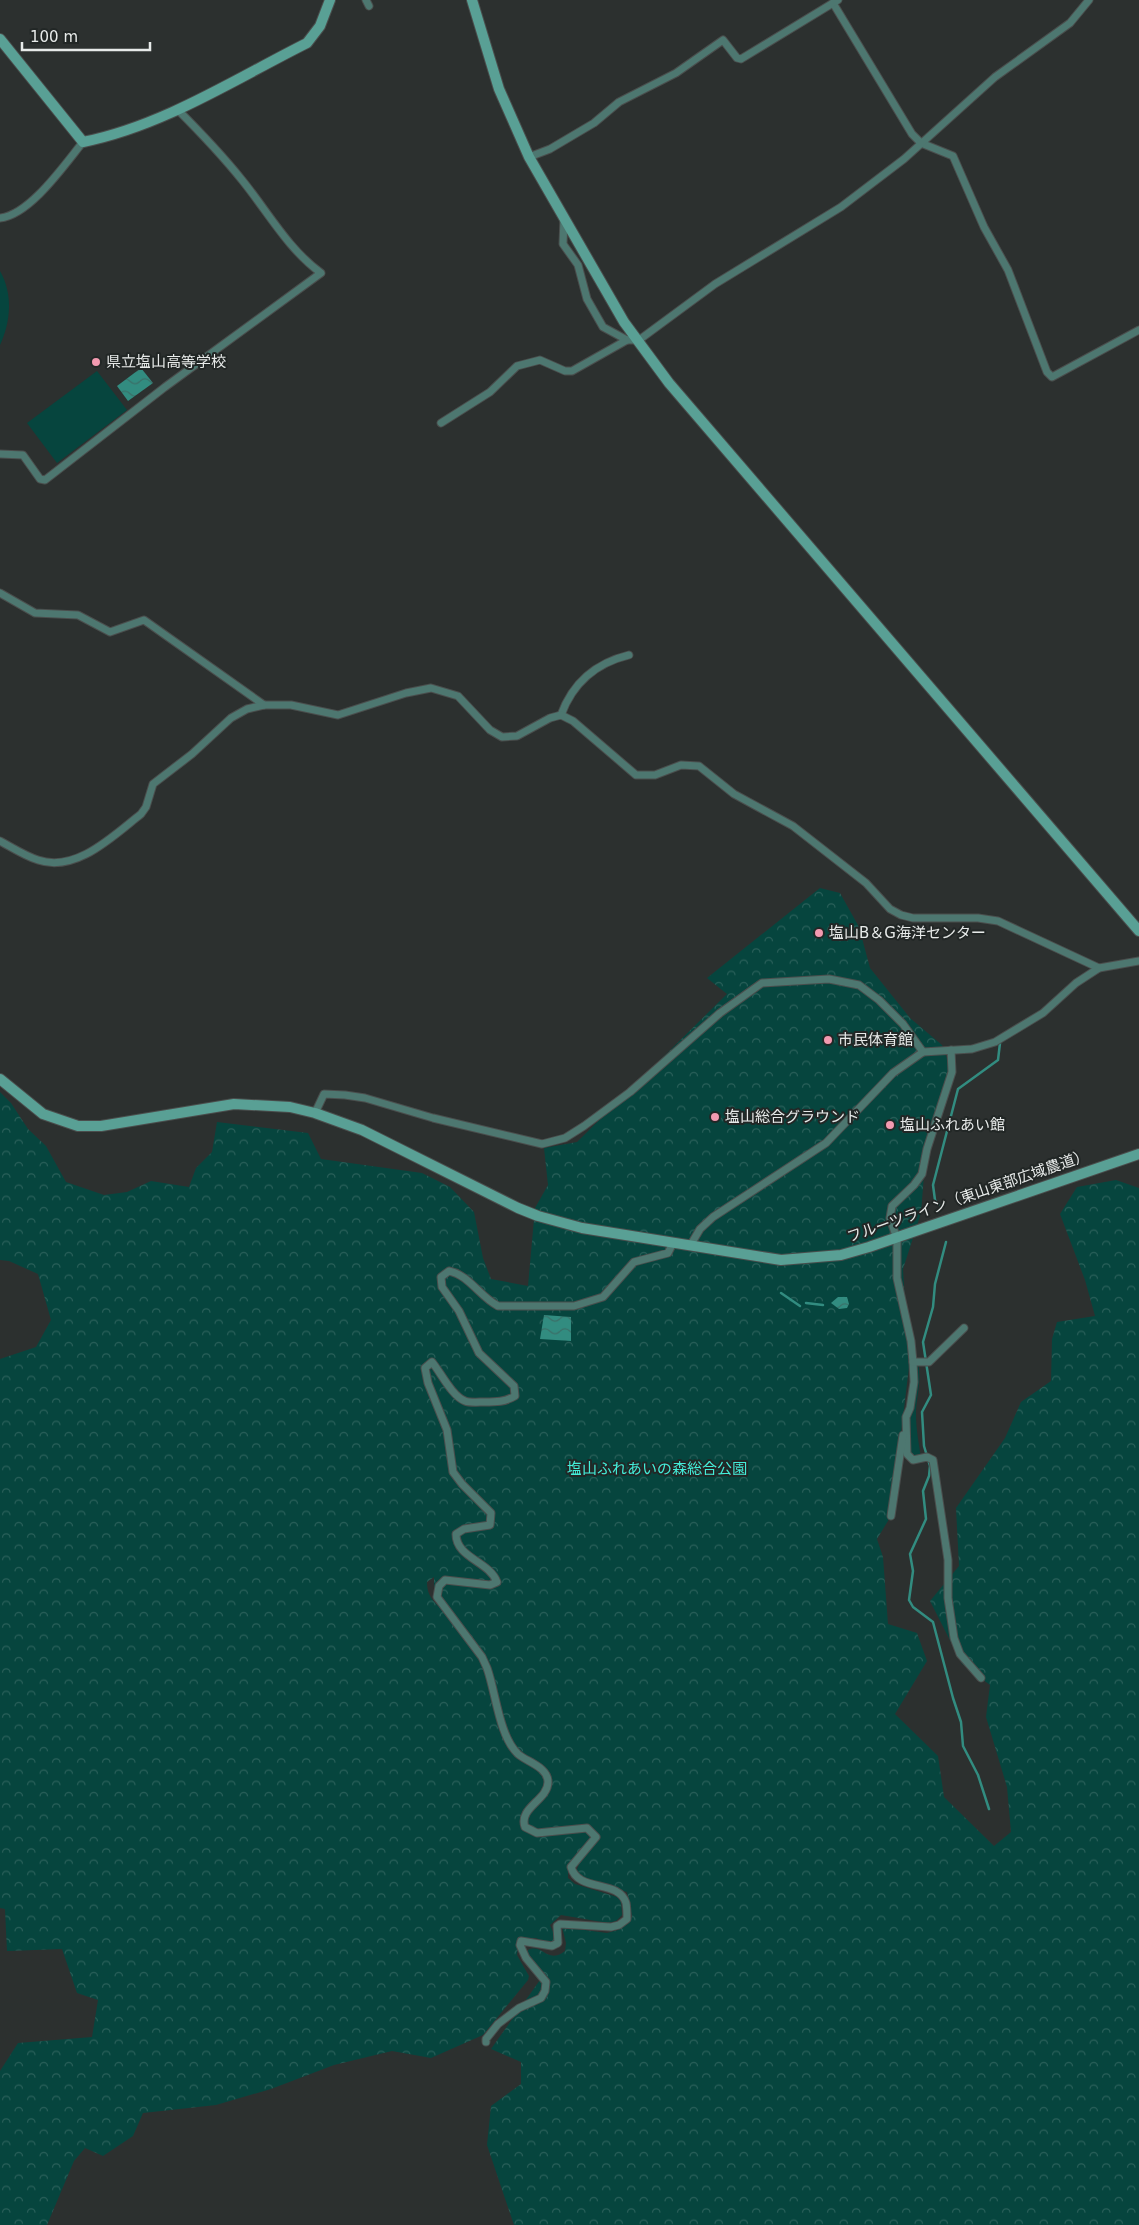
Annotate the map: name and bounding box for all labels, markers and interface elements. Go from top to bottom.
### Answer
scale bar [22,20,150,52]
text: 100 m [30,28,78,46]
place label: 県立塩山高等学校 [106,353,226,371]
marker: 県立塩山高等学校 [90,356,102,368]
place label: 塩山B＆G海洋センター [829,924,986,942]
marker: 塩山B＆G海洋センター [813,927,825,939]
place label: 市民体育館 [838,1031,913,1049]
marker: 市民体育館 [822,1034,834,1046]
place label: 塩山総合グラウンド [725,1108,860,1126]
marker: 塩山総合グラウンド [709,1111,721,1123]
place label: 塩山ふれあい館 [900,1116,1005,1134]
marker: 塩山ふれあい館 [884,1119,896,1131]
street label: フルーツライン（東山東部広域農道） [845,1146,1091,1246]
park label: 塩山ふれあいの森総合公園 [567,1460,747,1478]

